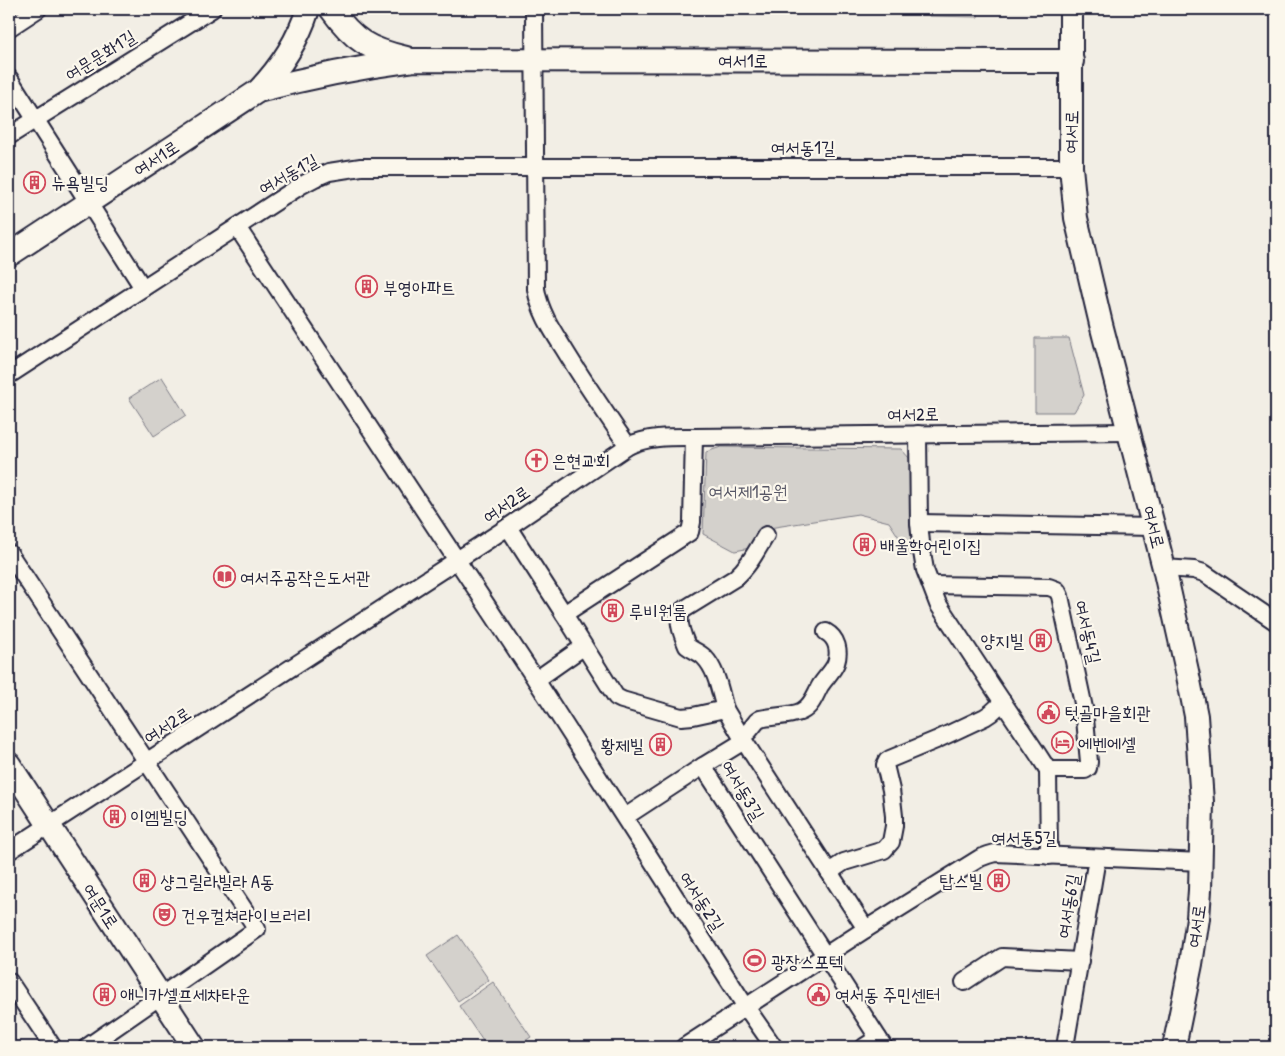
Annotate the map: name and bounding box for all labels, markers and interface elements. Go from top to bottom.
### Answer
street label: 여문문화1길 [60,23,141,87]
street label: 여서1로 [718,48,768,73]
street label: 여서로 [1058,110,1084,154]
street label: 여서1로 [128,134,184,182]
street label: 여서동1길 [771,135,836,160]
street label: 여서동1길 [254,147,323,201]
building icon: 뉴욕빌딩 [23,170,47,194]
place label: 뉴욕빌딩 [51,170,109,195]
building icon: 부영아파트 [355,275,379,299]
place label: 부영아파트 [383,275,455,300]
street label: 여서2로 [887,401,939,427]
church icon: 은현교회 [524,448,548,472]
place label: 은현교회 [552,448,610,473]
street label: 여서2로 [478,479,534,529]
park label: 여서제1공원 [709,479,787,504]
street label: 여서로 [1137,503,1171,551]
building icon: 배울학어린이집 [852,533,876,557]
place label: 배울학어린이집 [880,533,981,558]
library icon: 여서주공작은도서관 [212,565,236,589]
place label: 여서주공작은도서관 [240,565,370,590]
street label: 여서동4길 [1069,598,1108,667]
building icon: 루비원룸 [601,599,625,623]
place label: 루비원룸 [629,599,687,624]
place label: 양지빌 [981,628,1025,653]
building icon: 양지빌 [1028,628,1052,652]
street label: 여서2로 [138,700,196,750]
public building icon: 텃골마을회관 [1036,700,1060,724]
place label: 텃골마을회관 [1064,700,1151,725]
hotel icon: 에벤에셀 [1050,731,1074,755]
place label: 에벤에셀 [1078,731,1136,756]
place label: 황제빌 [601,733,645,758]
building icon: 황제빌 [648,733,672,757]
street label: 여서동3길 [715,755,771,825]
building icon: 이엠빌딩 [102,804,126,828]
place label: 이엠빌딩 [130,804,188,829]
street label: 여서동5길 [991,825,1057,850]
street label: 여서동2길 [673,866,731,936]
place label: 탑스빌 [940,868,984,893]
building icon: 탑스빌 [987,868,1011,892]
building icon: 샹그릴라빌라 A동 [132,869,156,893]
place label: 샹그릴라빌라 A동 [160,869,274,894]
street label: 여서동6길 [1051,871,1086,940]
street label: 여문1로 [77,878,125,934]
theatre icon: 건우컬쳐라이브러리 [153,903,177,927]
place label: 건우컬쳐라이브러리 [181,903,311,928]
street label: 여서로 [1181,903,1211,949]
sports icon: 광장스포텍 [743,949,767,973]
place label: 광장스포텍 [771,949,843,974]
building icon: 애니카셀프세차타운 [92,982,116,1006]
place label: 애니카셀프세차타운 [120,982,250,1007]
public building icon: 여서동 주민센터 [807,982,831,1006]
place label: 여서동 주민센터 [835,982,941,1007]

